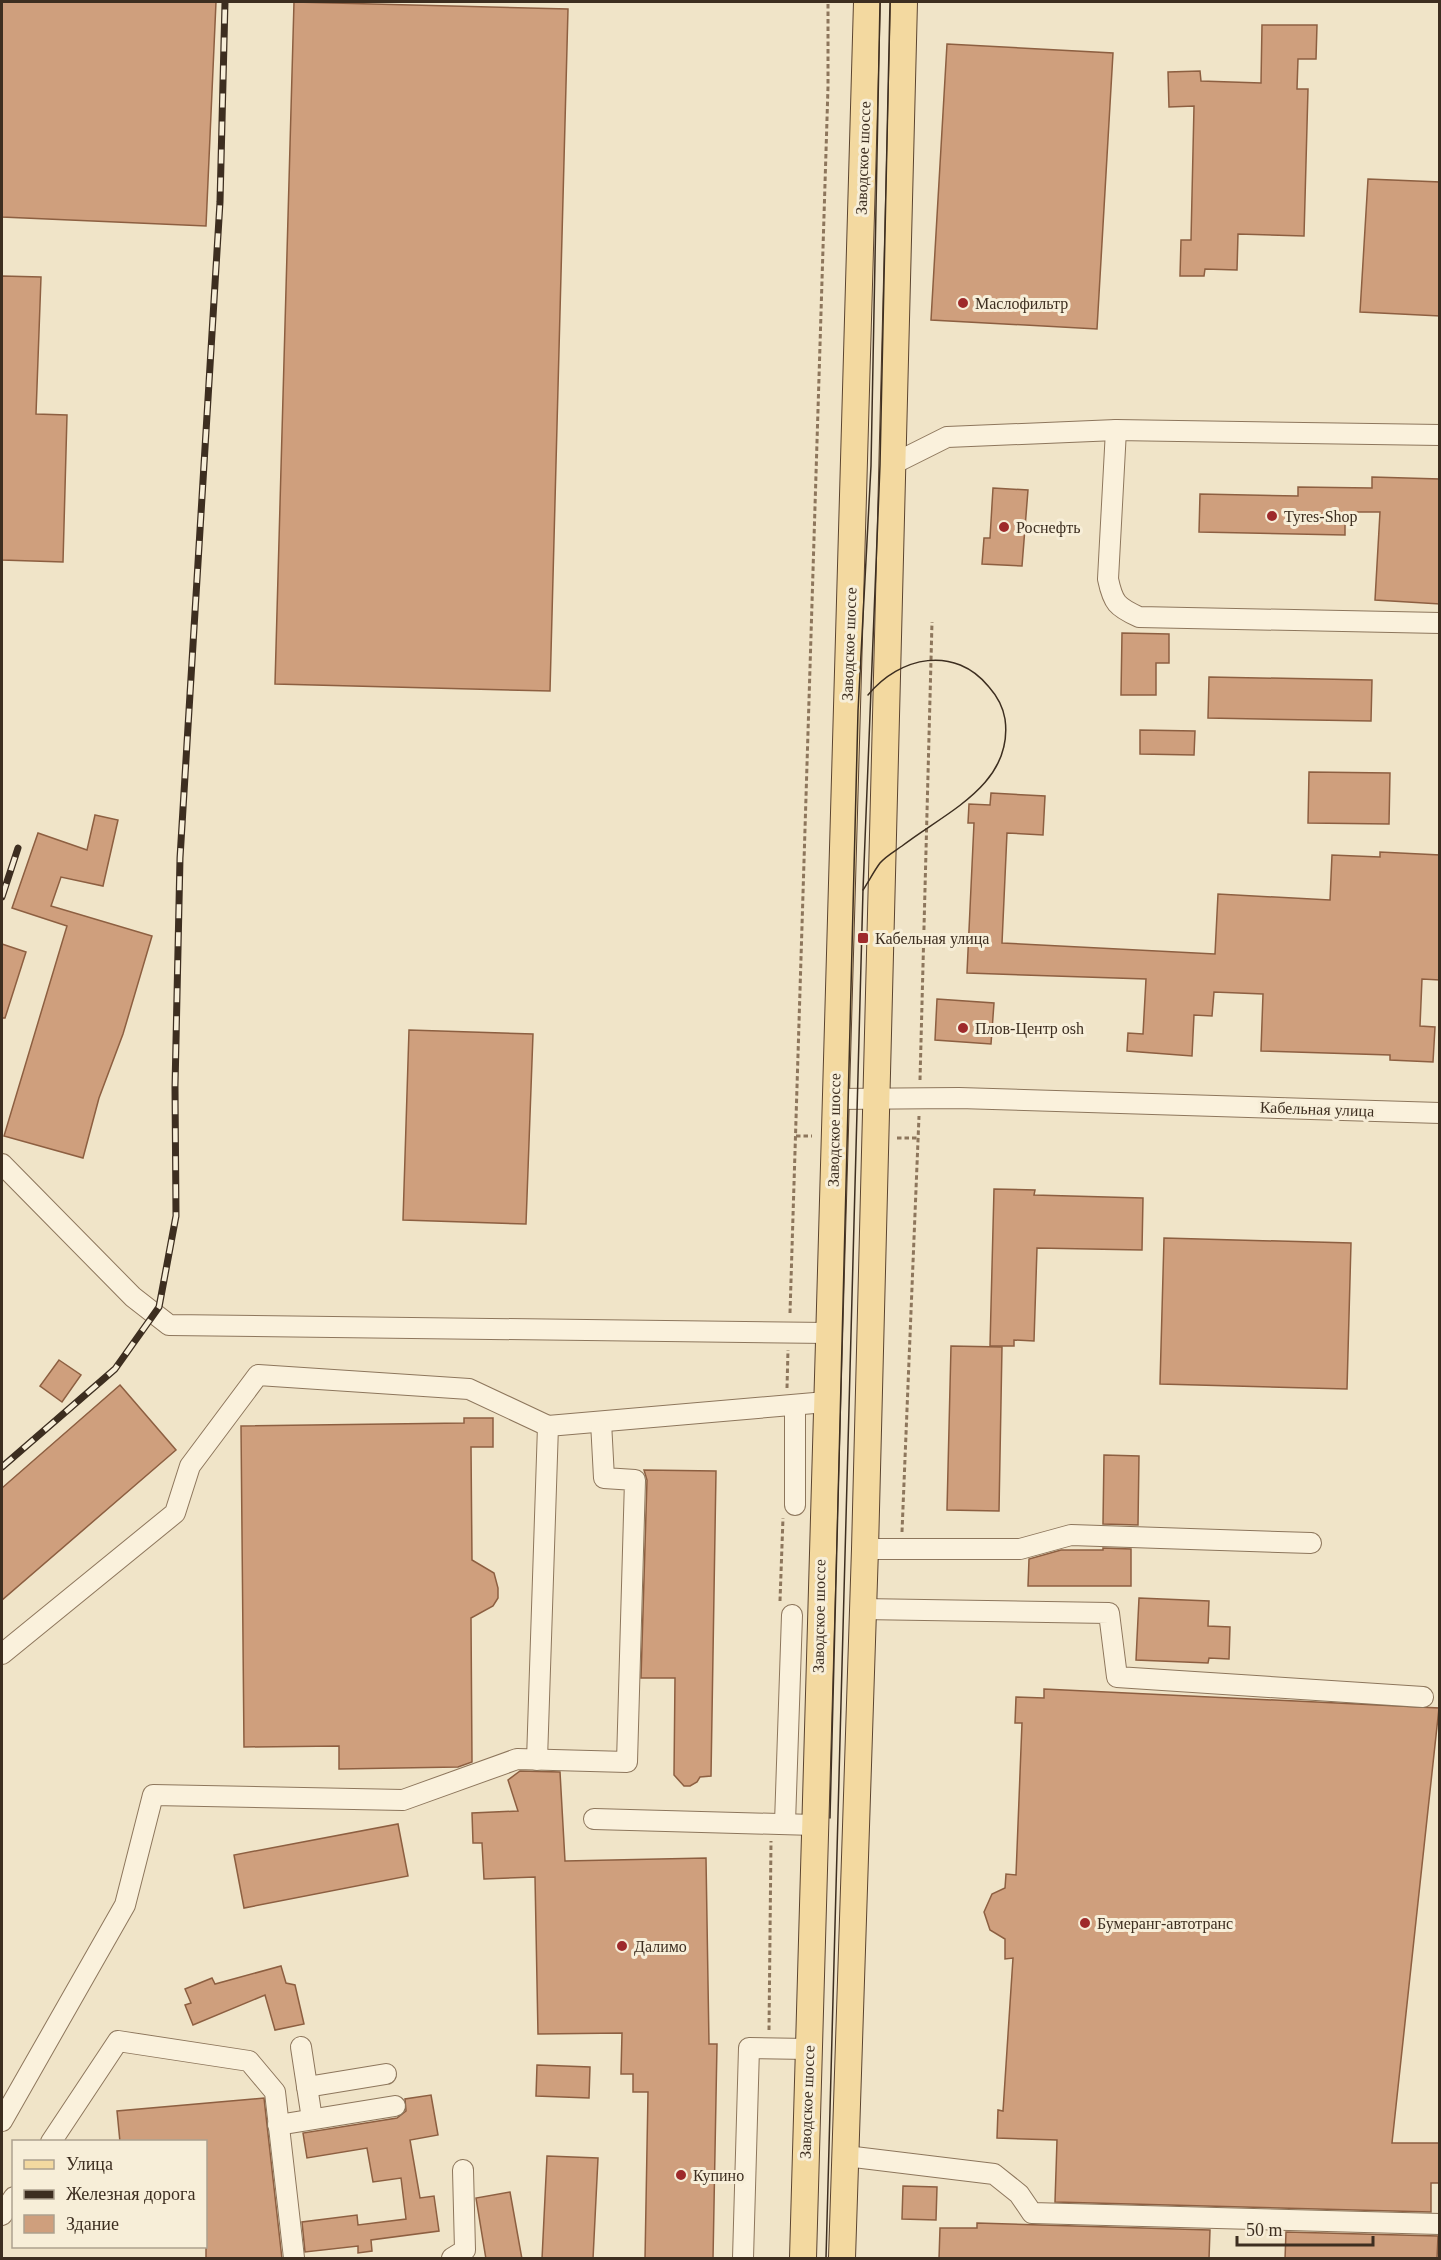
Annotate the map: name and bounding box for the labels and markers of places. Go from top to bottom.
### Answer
place label: Маслофильтр [975,295,1068,313]
marker: Маслофильтр [956,296,970,310]
place label: Tyres-Shop [1284,508,1358,526]
marker: Tyres-Shop [1265,509,1279,523]
place label: Роснефть [1016,519,1081,537]
marker: Роснефть [997,520,1011,534]
place label: Кабельная улица [875,930,989,948]
marker: Кабельная улица [856,931,870,945]
place label: Плов-Центр osh [975,1020,1084,1038]
marker: Плов-Центр osh [956,1021,970,1035]
place label: Бумеранг-автотранс [1097,1915,1233,1933]
marker: Бумеранг-автотранс [1078,1916,1092,1930]
place label: Далимо [634,1938,687,1956]
marker: Далимо [615,1939,629,1953]
place label: Купино [693,2167,744,2185]
marker: Купино [674,2168,688,2182]

